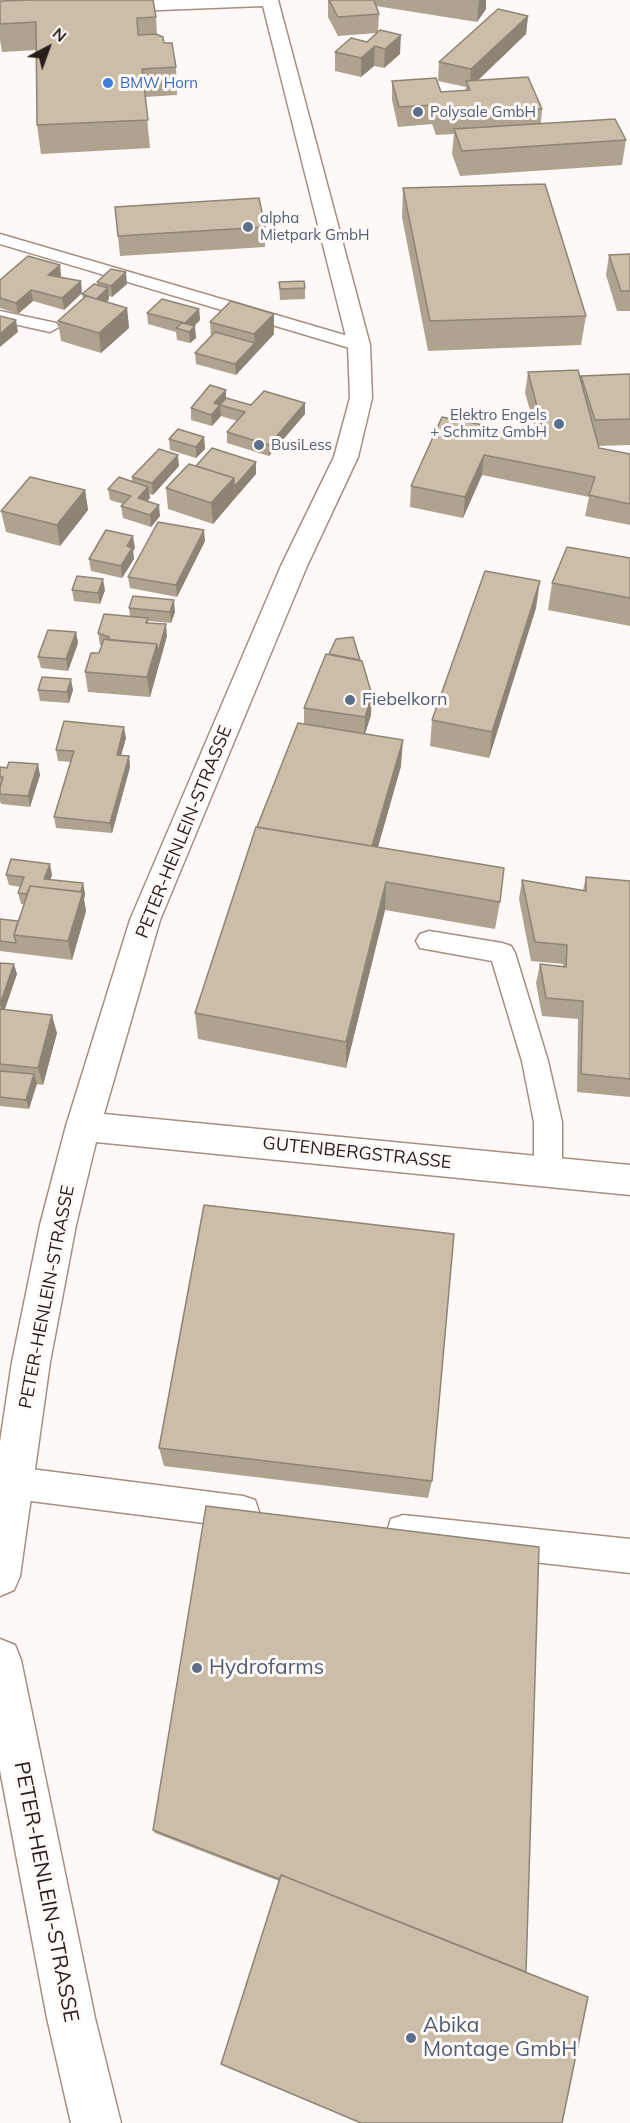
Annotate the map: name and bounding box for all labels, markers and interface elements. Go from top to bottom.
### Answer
north arrow [18,18,78,78]
text: N [49,23,71,46]
place label: BMW Horn [120,74,198,92]
marker: BMW Horn [101,76,115,90]
place label: Polysale GmbH [430,103,536,121]
marker: Polysale GmbH [411,105,425,119]
place label: alpha Mietpark GmbH [260,209,370,244]
marker: alpha Mietpark GmbH [241,220,255,234]
place label: Elektro Engels + Schmitz GmbH [430,406,547,441]
marker: Elektro Engels + Schmitz GmbH [552,417,566,431]
place label: BusiLess [271,436,332,454]
marker: BusiLess [252,438,266,452]
place label: Fiebelkorn [362,689,447,711]
marker: Fiebelkorn [343,693,357,707]
street label: PETER-HENLEIN-STRASSE [131,723,237,941]
street label: GUTENBERGSTRASSE [262,1132,452,1174]
street label: PETER-HENLEIN-STRASSE [15,1183,79,1411]
place label: Hydrofarms [209,1655,324,1681]
marker: Hydrofarms [190,1661,204,1675]
street label: PETER-HENLEIN-STRASSE [8,1759,84,2025]
place label: Abika Montage GmbH [423,2013,577,2063]
marker: Abika Montage GmbH [404,2031,418,2045]

